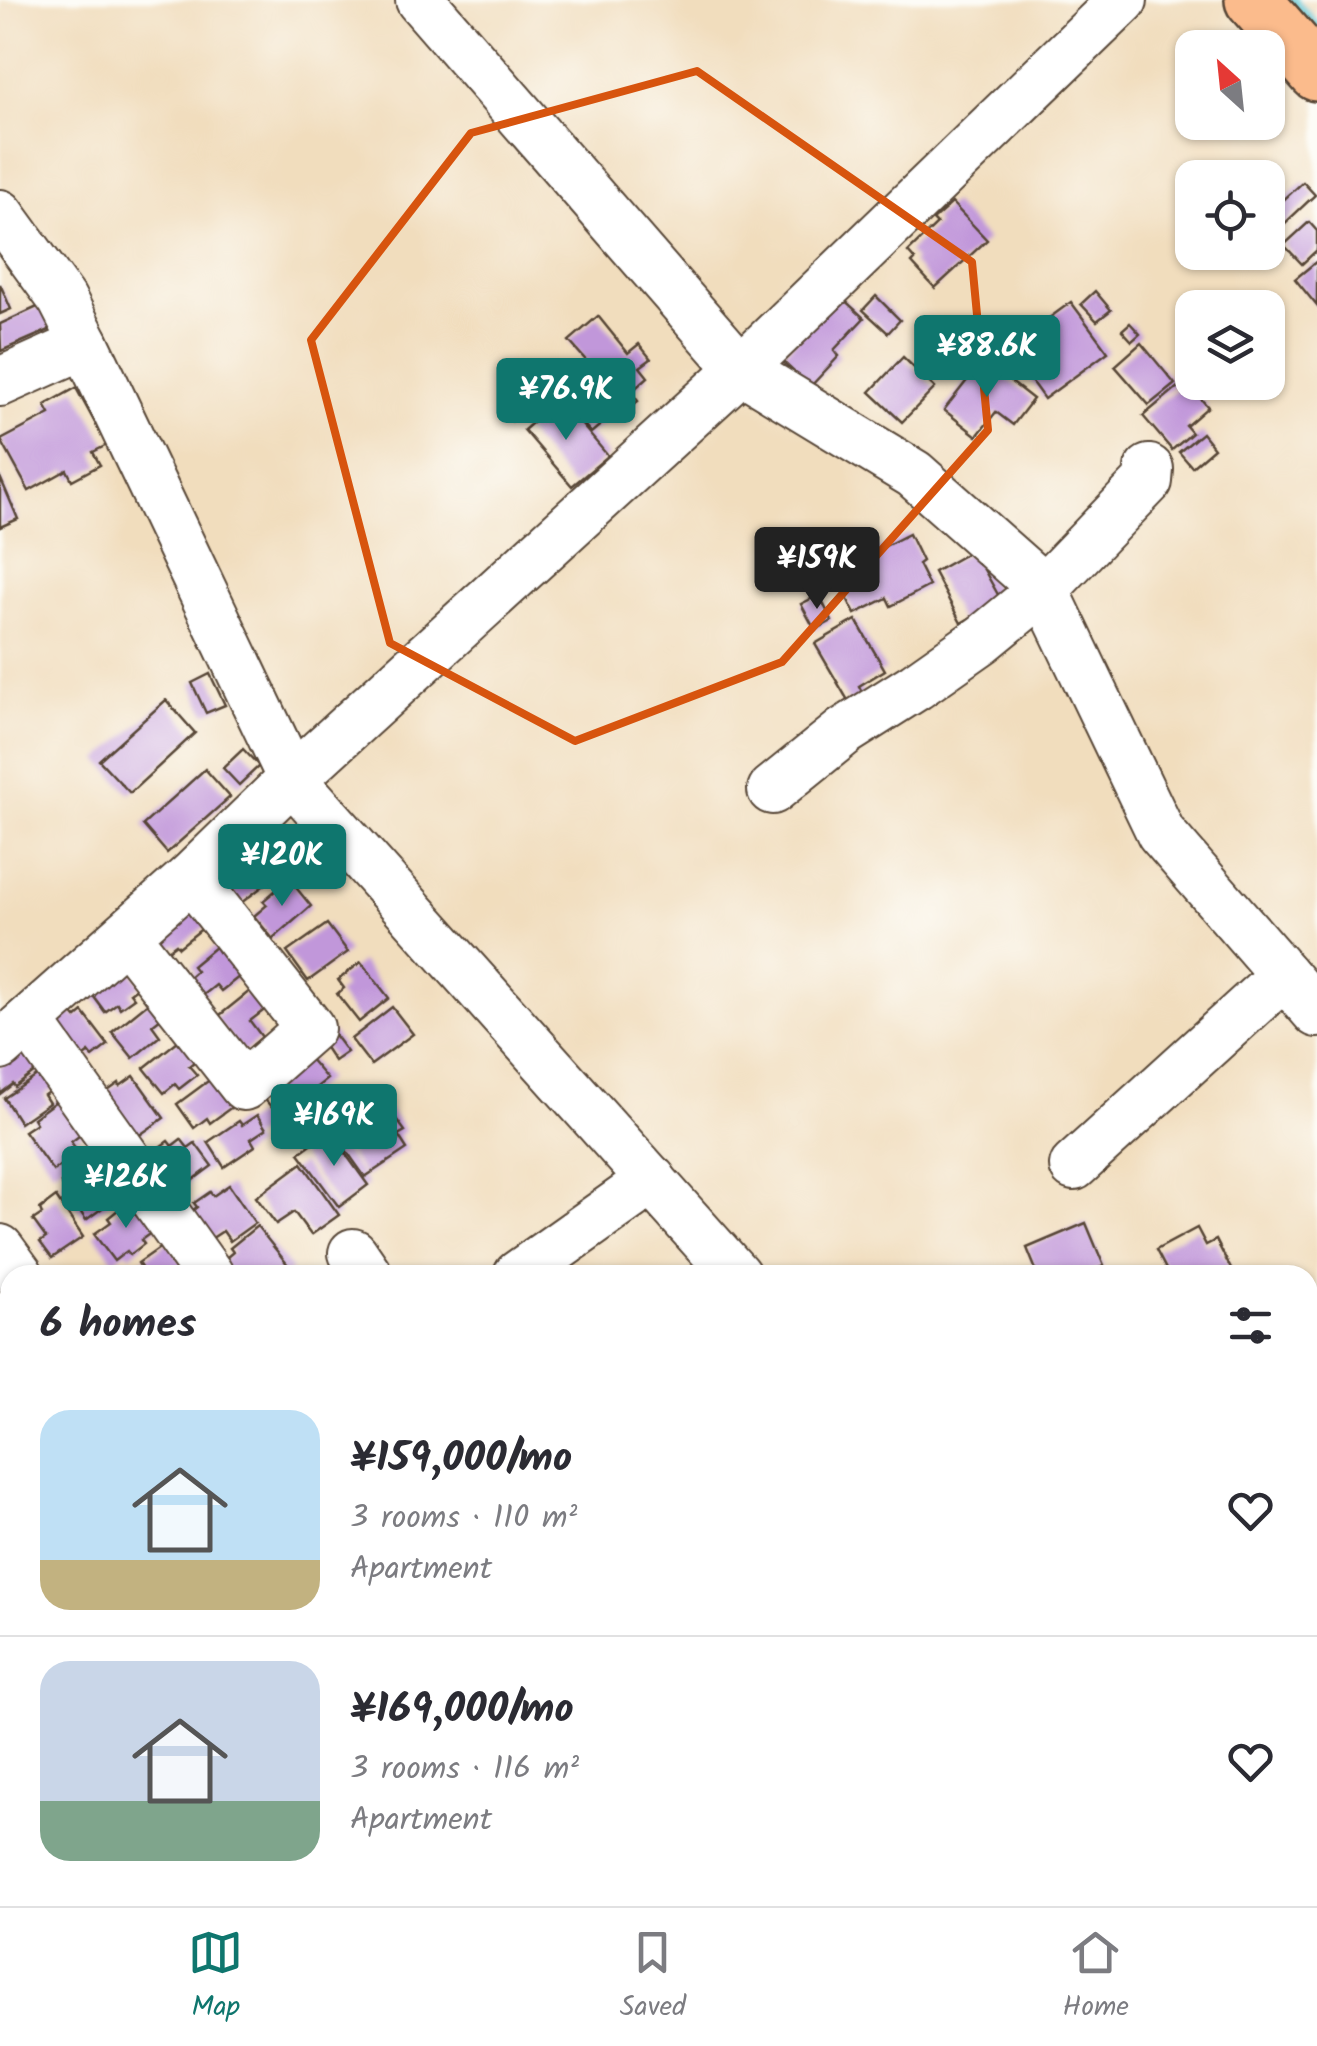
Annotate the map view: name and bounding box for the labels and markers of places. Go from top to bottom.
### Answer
pin: ¥88.6K [906,315,1068,400]
pin: ¥76.9K [485,358,647,443]
pin: ¥159K [747,527,887,612]
pin: ¥120K [212,824,352,909]
pin: ¥169K [264,1084,404,1169]
pin: ¥126K [56,1146,196,1231]

